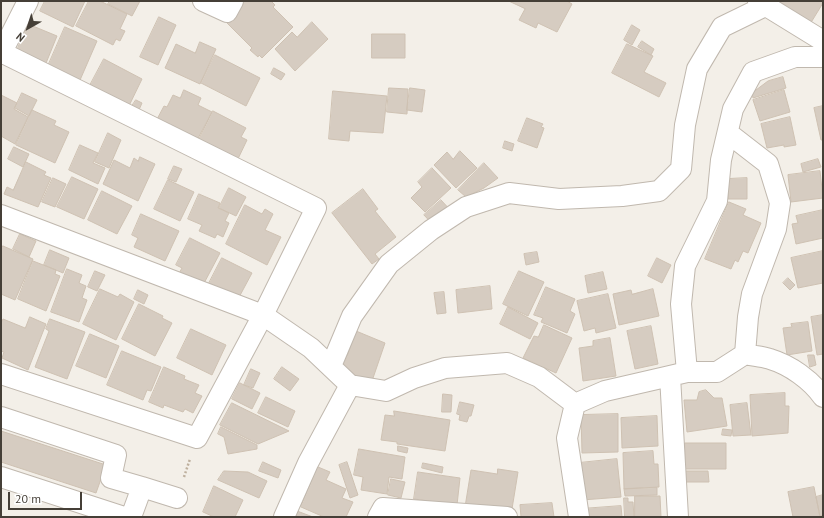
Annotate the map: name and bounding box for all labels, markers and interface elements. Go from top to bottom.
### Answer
north arrow [8,8,48,48]
text: N [13,30,28,45]
scale bar [10,484,84,510]
text: 20 m [15,491,41,506]

